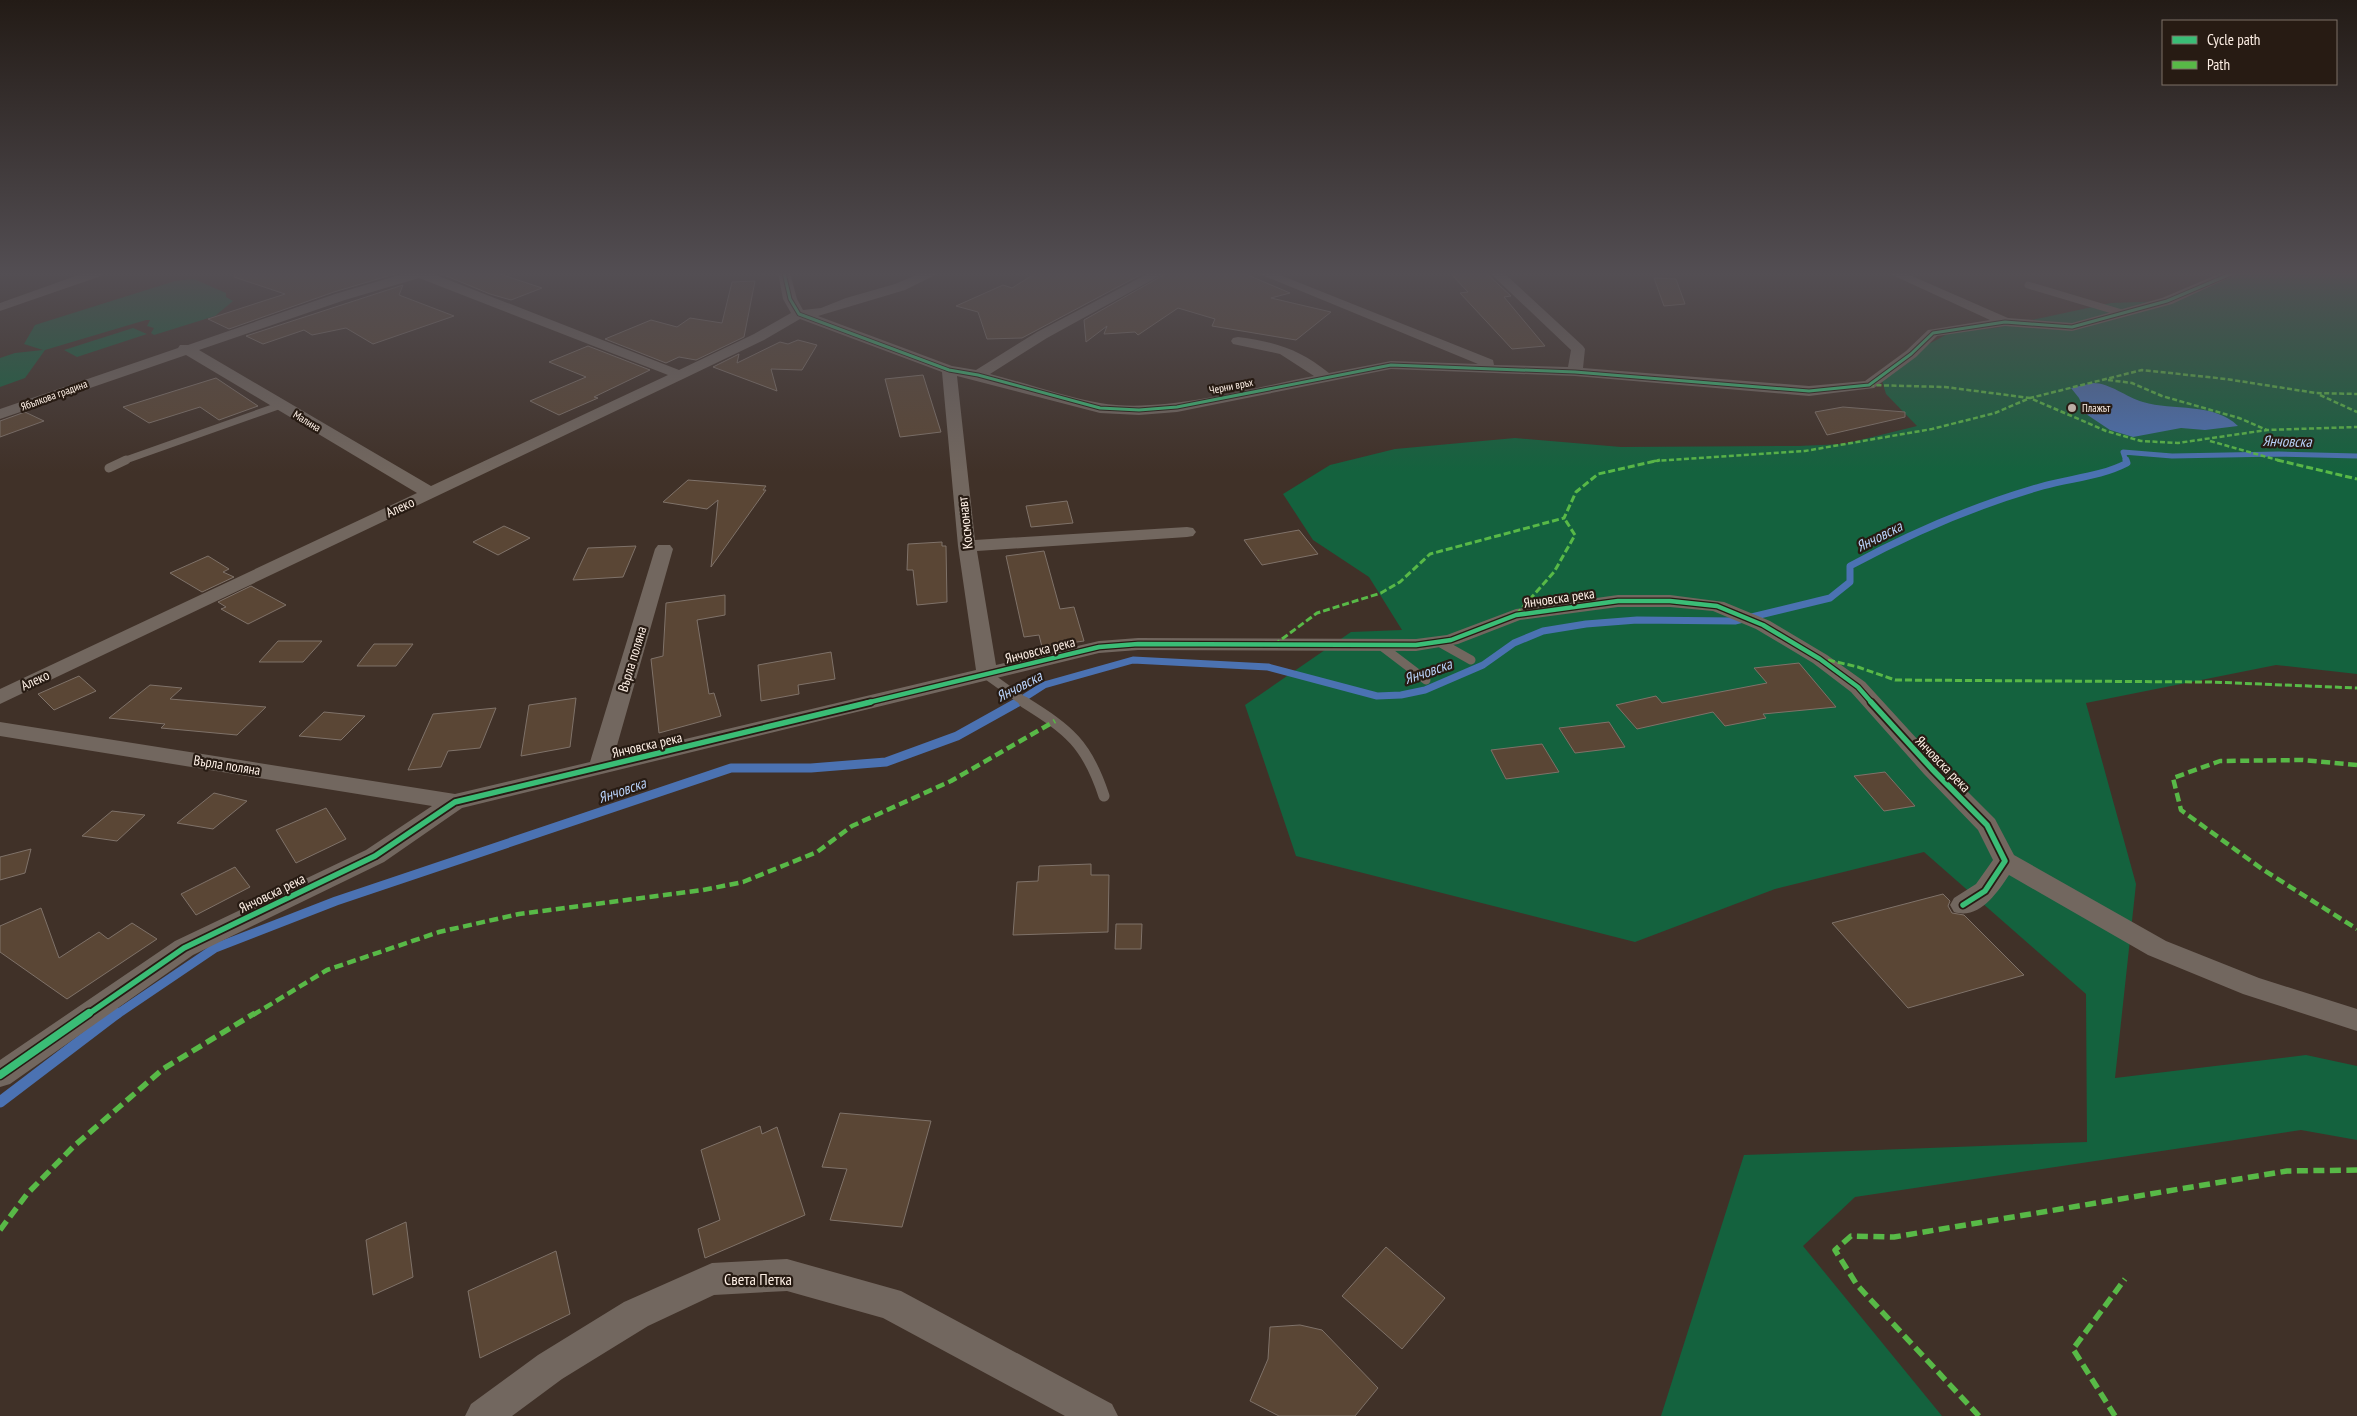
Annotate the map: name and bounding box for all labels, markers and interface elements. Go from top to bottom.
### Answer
legend [2162,20,2337,85]
text: Cycle path [2207,30,2260,49]
text: Path [2207,55,2230,74]
street label: Черни връх [1208,375,1255,397]
street label: Ябълкова градина [19,376,89,414]
place label: Плажът [2082,401,2111,415]
marker: Плажът [2066,402,2078,414]
street label: Малина [291,407,323,435]
water label: Янчовска [2262,431,2313,451]
street label: Алеко [383,493,417,521]
street label: Космонавт [953,495,977,550]
water label: Янчовска [1853,516,1906,556]
street label: Янчовска река [1522,584,1596,612]
street label: Върла поляна [614,624,650,694]
street label: Янчовска река [1003,633,1077,667]
water label: Янчовска [1402,654,1455,688]
street label: Алеко [18,666,52,694]
water label: Янчовска [993,666,1046,706]
street label: Янчовска река [610,728,684,762]
street label: Янчовска река [1912,732,1974,796]
street label: Върла поляна [192,751,262,779]
water label: Янчовска [596,773,649,807]
street label: Янчовска река [236,869,308,917]
street label: Света Петка [724,1269,792,1289]

